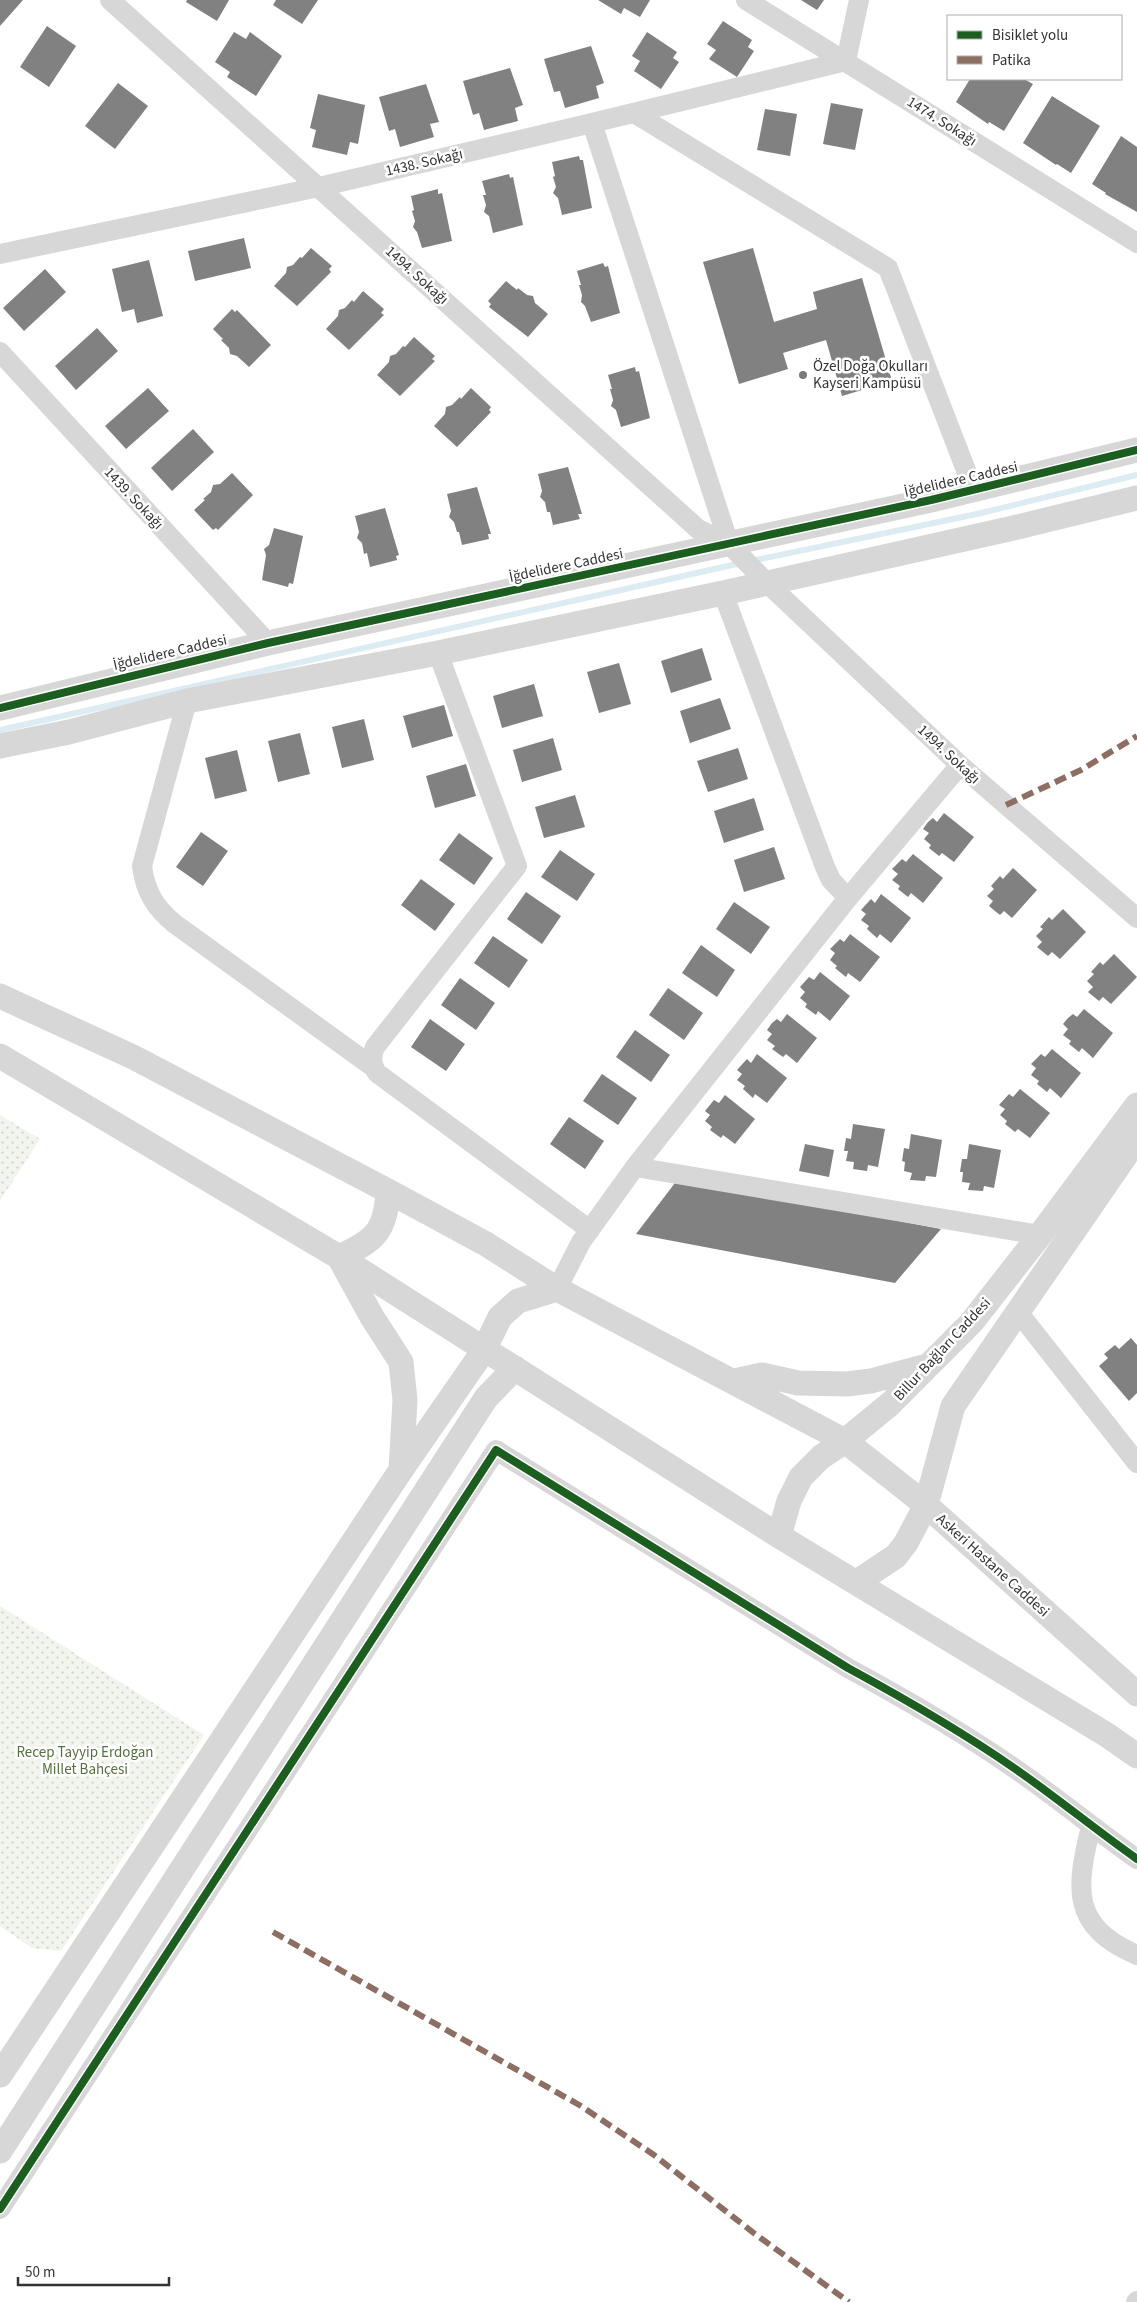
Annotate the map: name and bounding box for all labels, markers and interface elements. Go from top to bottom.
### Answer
legend [947,15,1122,80]
text: Bisiklet yolu [992,25,1068,46]
text: Patika [992,50,1031,71]
street label: 1474. Sokağı [903,92,981,151]
street label: 1438. Sokağı [383,143,465,182]
street label: 1494. Sokağı [380,241,453,310]
place label: Özel Doğa Okulları Kayseri Kampüsü [813,356,928,394]
marker: Özel Doğa Okulları Kayseri Kampüsü [797,369,809,381]
street label: İğdelidere Caddesi [902,456,1020,503]
street label: 1439. Sokağı [99,462,168,534]
street label: İğdelidere Caddesi [507,543,625,588]
street label: İğdelidere Caddesi [111,629,229,676]
street label: 1494. Sokağı [913,720,985,789]
street label: Billur Bağları Caddesi [889,1293,996,1405]
street label: Askeri Hastane Caddesi [931,1509,1054,1622]
park label: Recep Tayyip Erdoğan Millet Bahçesi [16,1742,154,1780]
scale bar [18,2254,169,2286]
text: 50 m [25,2262,55,2283]

